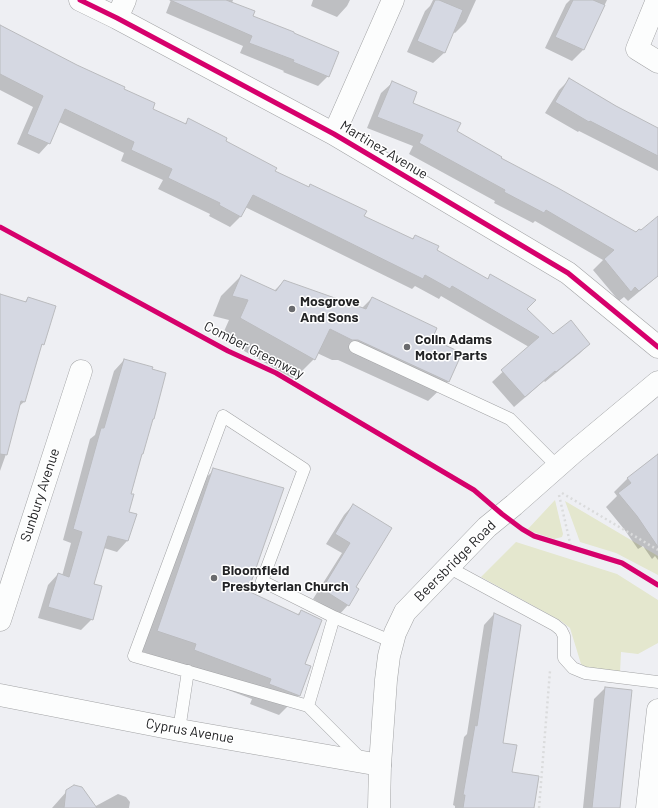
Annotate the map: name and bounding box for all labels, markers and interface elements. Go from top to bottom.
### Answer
street label: Martinez Avenue [337,117,431,183]
place label: Mosgrove And Sons [300,293,360,326]
marker: Mosgrove And Sons [287,304,297,314]
street label: Comber Greenway [201,318,307,382]
place label: Colin Adams Motor Parts [415,331,492,364]
marker: Colin Adams Motor Parts [402,342,412,352]
street label: Sunbury Avenue [17,446,63,544]
street label: Beersbridge Road [411,517,499,605]
place label: Bloomfield Presbyterian Church [222,562,349,594]
marker: Bloomfield Presbyterian Church [209,573,219,583]
street label: Cyprus Avenue [145,715,235,747]

